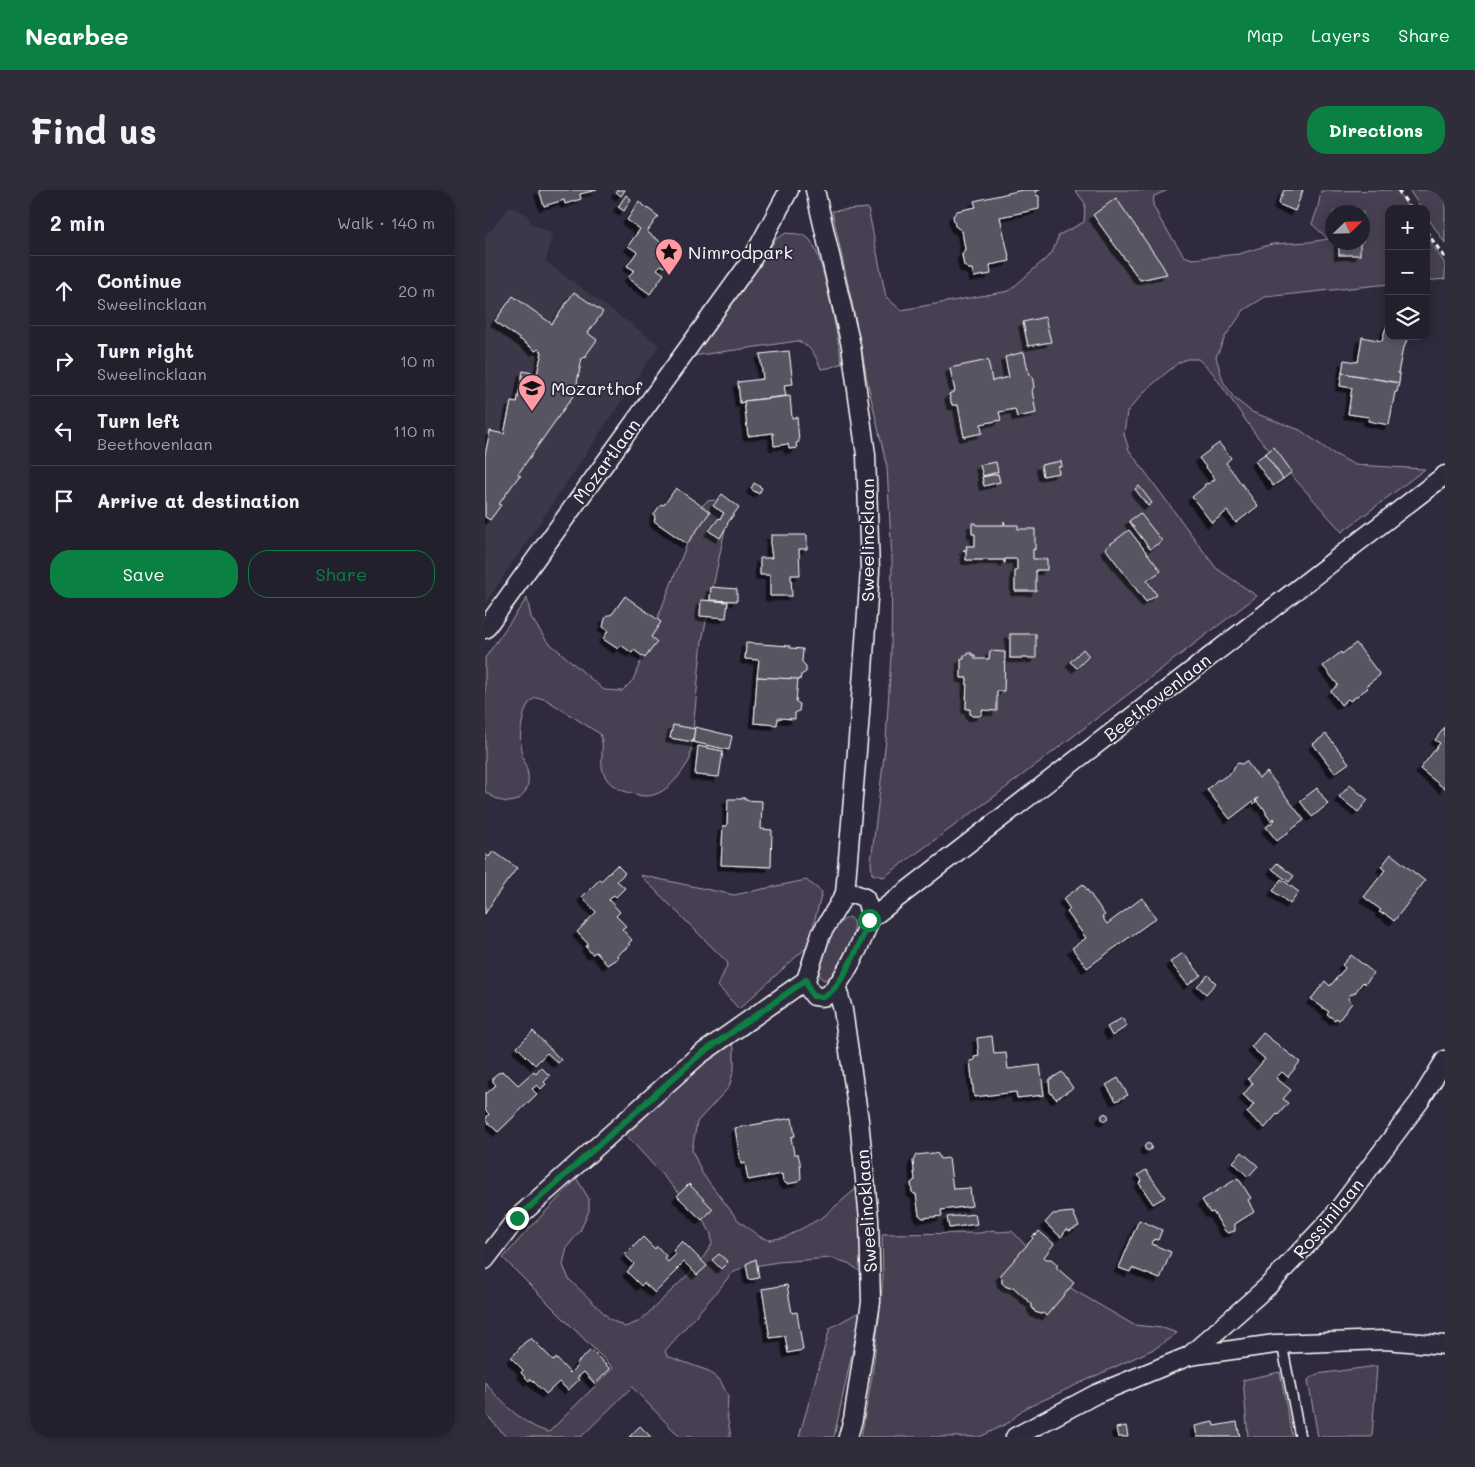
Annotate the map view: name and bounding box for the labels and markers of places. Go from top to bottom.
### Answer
place icon: Nimrodpark [654,237,684,276]
place label: Nimrodpark [688,240,793,264]
school or university icon: Mozarthof [517,373,547,412]
place label: Mozarthof [551,376,643,400]

